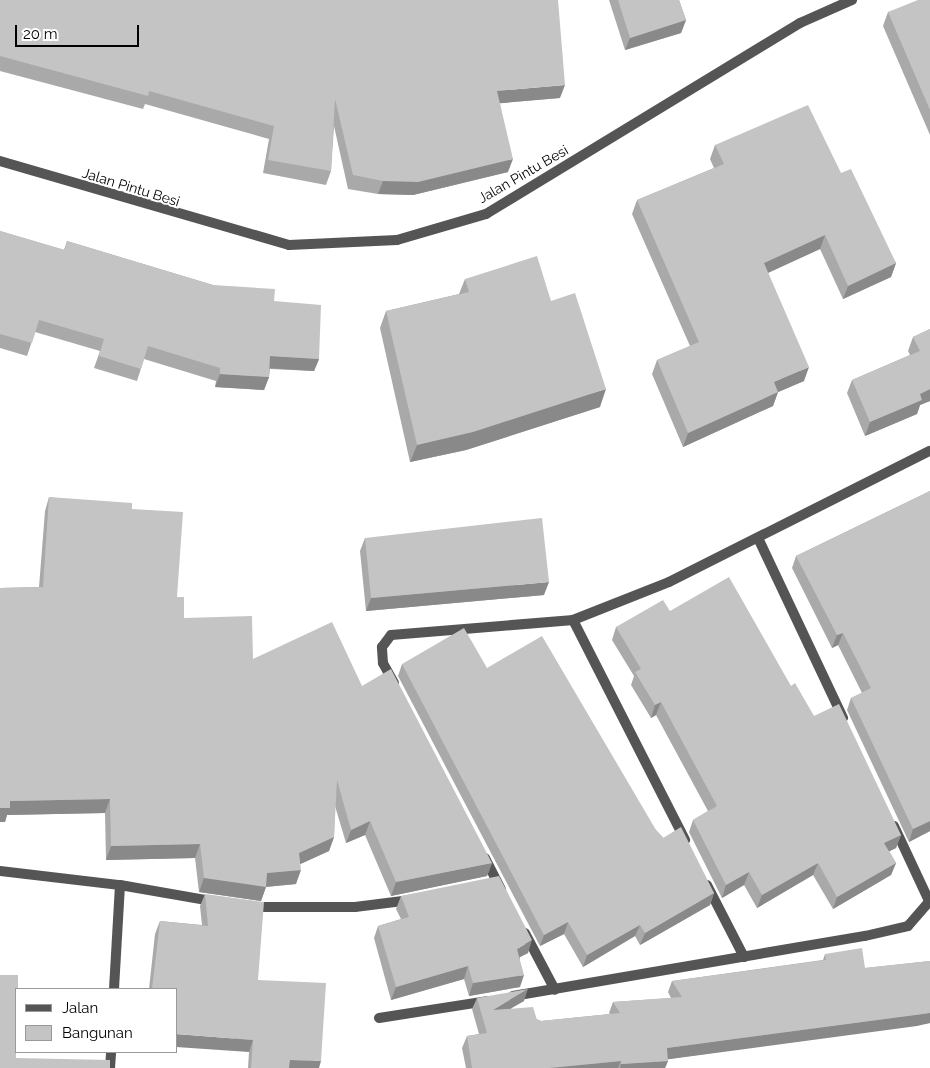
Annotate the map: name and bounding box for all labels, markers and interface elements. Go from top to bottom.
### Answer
scale bar [18,15,141,47]
text: 20 m [23,25,58,43]
street label: Jalan Pintu Besi [475,141,571,207]
street label: Jalan Pintu Besi [80,164,182,210]
legend [15,988,178,1053]
text: Jalan [62,999,98,1017]
text: Bangunan [62,1024,133,1042]

